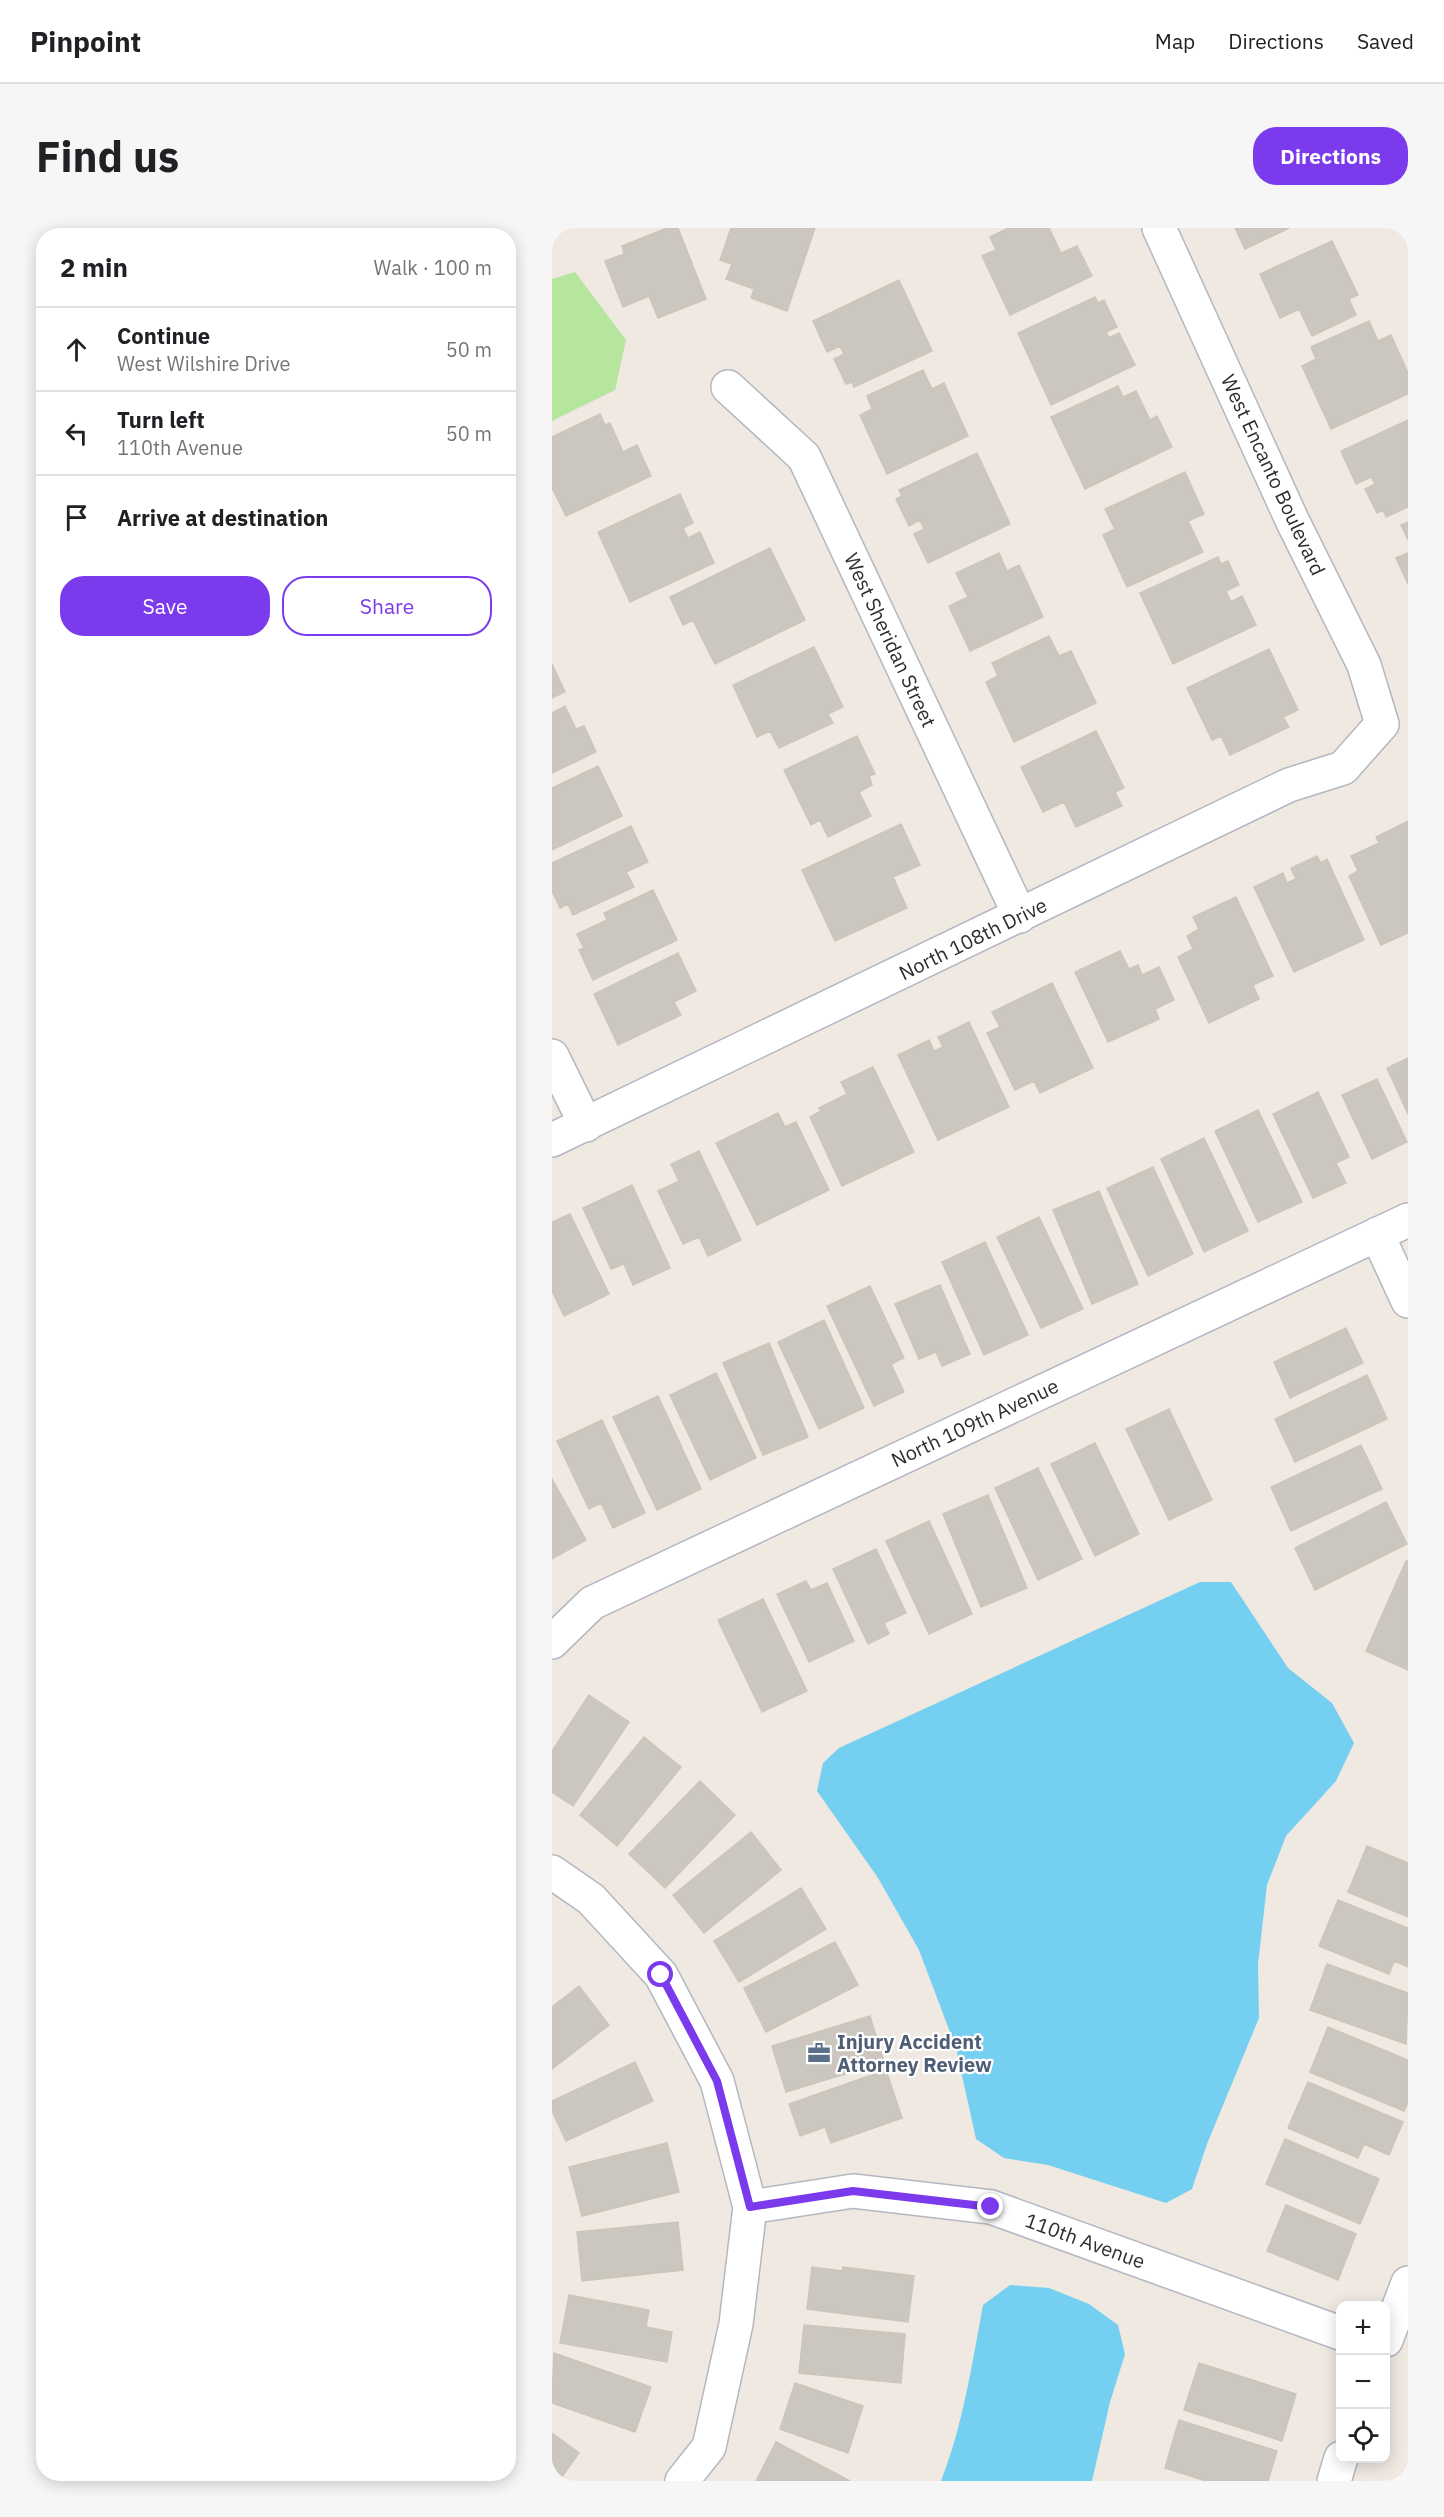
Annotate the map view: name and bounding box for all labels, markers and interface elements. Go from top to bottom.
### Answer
text: Pinpoint [30,23,141,60]
text: Map [1155,27,1195,55]
text: Directions [1228,27,1324,55]
text: Saved [1357,27,1414,55]
button: Directions [1253,127,1408,185]
text: Find us [36,129,179,184]
text: 2 min [60,250,128,284]
text: Walk · 100 m [374,254,492,281]
text: Continue [117,321,210,350]
icon: ahead [60,333,93,366]
text: 50 m [446,336,492,363]
text: West Wilshire Drive [117,350,291,377]
street label: West Encanto Boulevard [1215,370,1332,580]
text: Turn left [117,405,205,434]
icon: left [60,417,93,450]
text: 50 m [446,420,492,447]
text: 110th Avenue [117,434,243,461]
icon: arrive [60,501,93,534]
text: Arrive at destination [117,503,328,532]
street label: West Sheridan Street [838,548,943,731]
button: Save [60,576,270,636]
button: Share [282,576,492,636]
street label: North 108th Drive [894,891,1051,986]
street label: North 109th Avenue [887,1372,1063,1473]
route start [647,1961,673,1987]
place label: Injury Accident Attorney Review [837,2028,992,2078]
office icon: Injury Accident Attorney Review [806,2040,832,2066]
route end [977,2193,1003,2219]
street label: 110th Avenue [1021,2206,1149,2275]
map controls [1336,2301,1390,2463]
button: + [1336,2301,1390,2355]
button: − [1336,2355,1390,2409]
button: locate [1336,2409,1390,2463]

